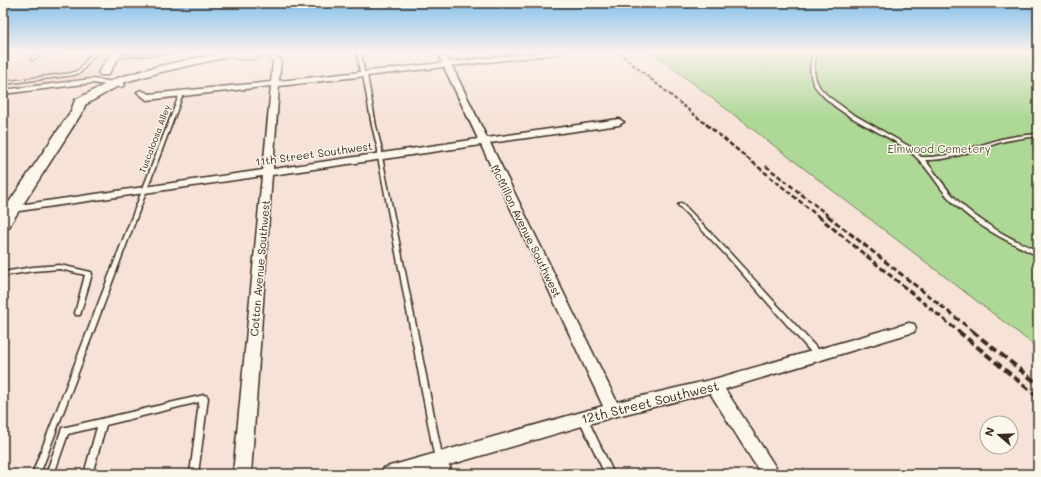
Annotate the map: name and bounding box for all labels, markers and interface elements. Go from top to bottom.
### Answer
street label: Tuscaloosa Alley [136,103,173,174]
street label: 11th Street Southwest [254,138,374,169]
park label: Elmwood Cemetery [887,141,991,156]
street label: McMillon Avenue Southwest [488,162,565,300]
street label: Cotton Avenue Southwest [246,199,273,337]
street label: 12th Street Southwest [579,376,721,427]
north arrow [979,415,1019,455]
text: N [981,425,998,438]

